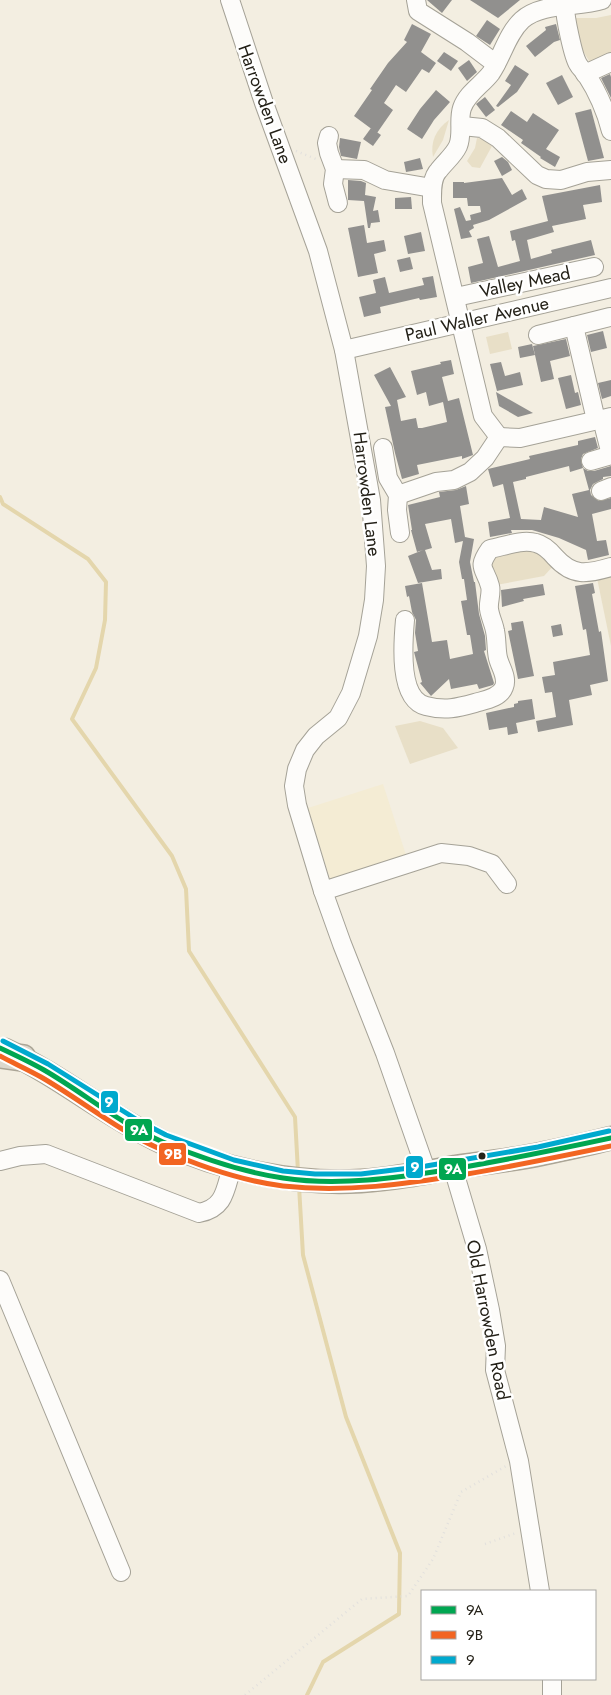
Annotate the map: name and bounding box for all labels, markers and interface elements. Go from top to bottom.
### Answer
street label: Harrowden Lane [231,41,299,167]
street label: Valley Mead [477,260,573,304]
street label: Paul Waller Avenue [403,290,551,348]
street label: Harrowden Lane [346,430,388,558]
line badge: 9 [100,1090,119,1114]
text: 9 [104,1092,114,1112]
line badge: 9A [124,1118,153,1142]
text: 9A [130,1120,149,1140]
line badge: 9B [158,1142,187,1166]
text: 9B [164,1144,182,1164]
unlabelled marker [477,1151,487,1161]
line badge: 9 [405,1155,424,1179]
text: 9 [410,1157,420,1177]
line badge: 9A [438,1157,467,1181]
text: 9A [444,1159,463,1179]
street label: Old Harrowden Road [460,1238,516,1402]
legend [421,1590,596,1680]
text: 9A [466,1599,484,1621]
text: 9B [466,1624,483,1646]
text: 9 [466,1649,475,1671]

